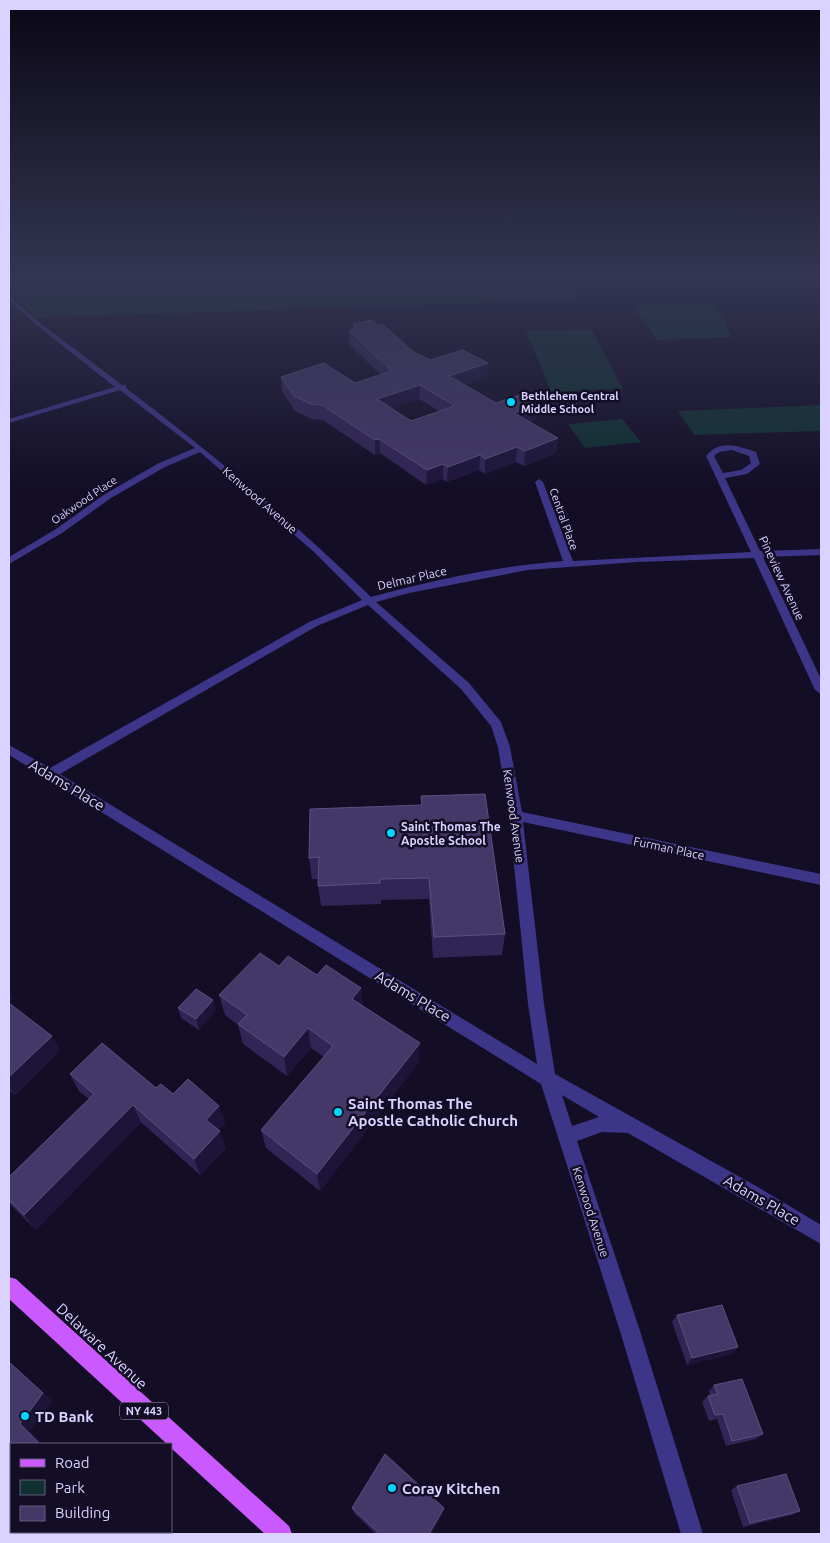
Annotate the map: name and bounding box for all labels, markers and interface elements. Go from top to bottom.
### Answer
place label: Bethlehem Central Middle School [521,390,619,415]
marker: Bethlehem Central Middle School [505,396,517,408]
street label: Kenwood Avenue [220,464,300,536]
street label: Oakwood Place [49,474,119,526]
street label: Central Place [547,486,581,552]
street label: Pineview Avenue [757,534,807,622]
street label: Delmar Place [376,564,448,592]
street label: Adams Place [26,756,108,814]
street label: Kenwood Avenue [501,768,527,864]
place label: Saint Thomas The Apostle School [401,820,501,847]
marker: Saint Thomas The Apostle School [385,827,397,839]
street label: Furman Place [632,834,706,862]
street label: Adams Place [372,967,454,1025]
place label: Saint Thomas The Apostle Catholic Church [348,1095,518,1129]
marker: Saint Thomas The Apostle Catholic Church [332,1106,344,1118]
street label: Kenwood Avenue [570,1165,612,1259]
street label: Adams Place [721,1171,803,1229]
street label: Delaware Avenue [53,1300,151,1392]
road number: NY 443 [120,1402,168,1420]
place label: TD Bank [35,1408,94,1425]
marker: TD Bank [19,1410,31,1422]
legend [10,1443,172,1533]
text: Road [55,1454,90,1471]
text: Park [55,1479,85,1496]
place label: Coray Kitchen [402,1480,500,1497]
marker: Coray Kitchen [386,1482,398,1494]
text: Building [55,1504,110,1521]

